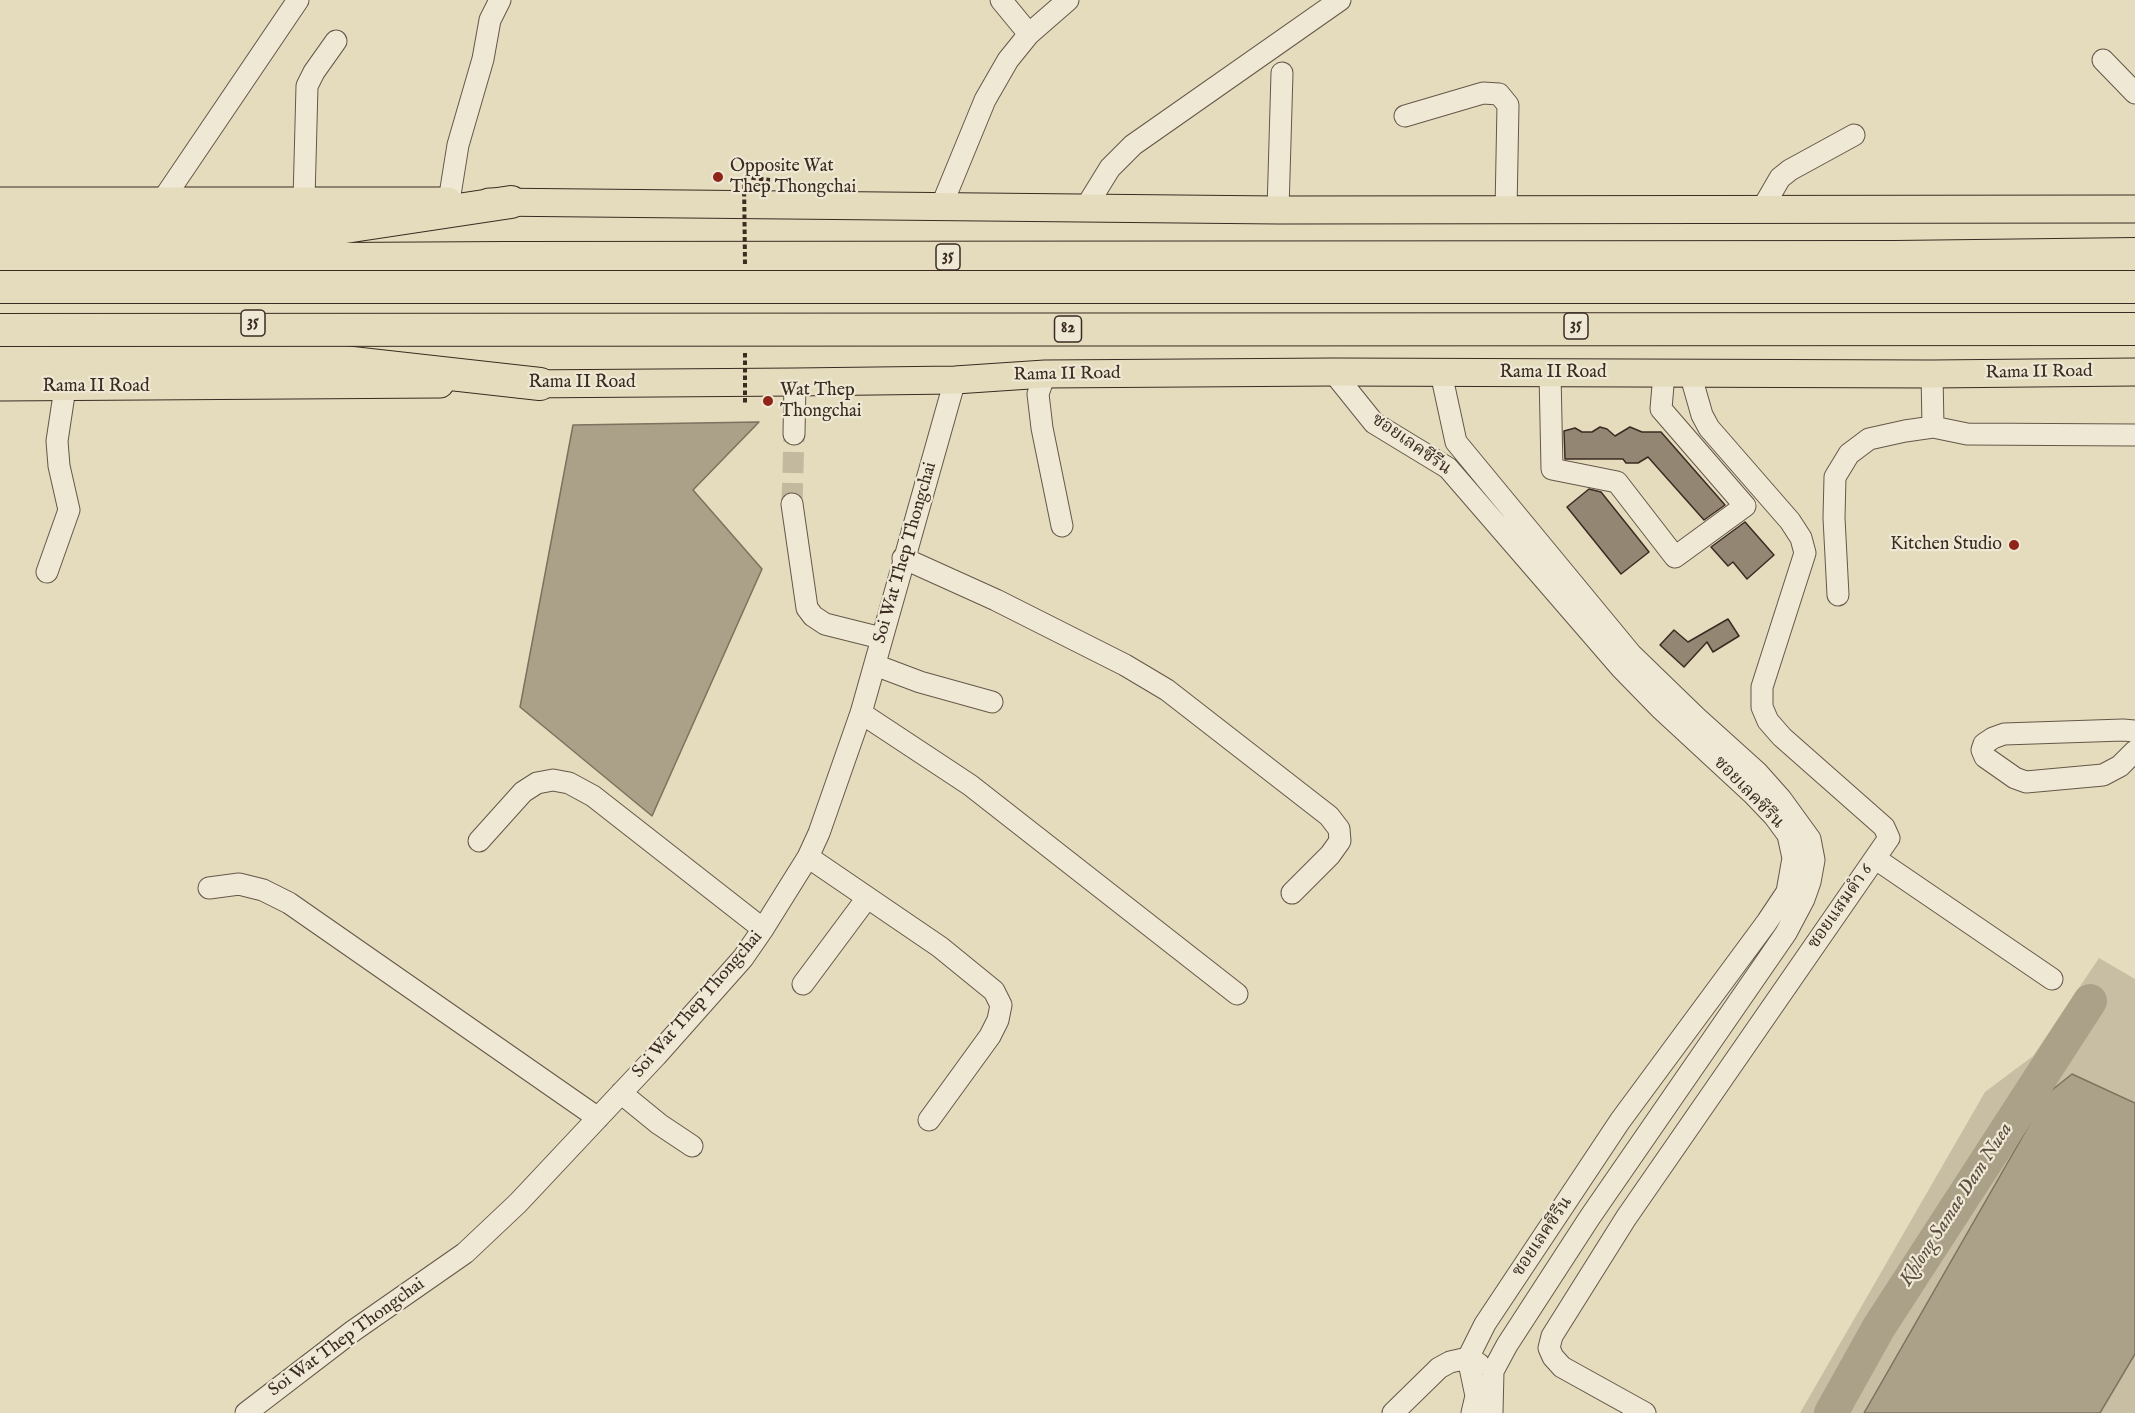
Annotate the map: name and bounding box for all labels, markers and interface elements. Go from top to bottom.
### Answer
place label: Opposite Wat Thep Thongchai [730,156,856,198]
marker: Opposite Wat Thep Thongchai [711,170,725,184]
road number: 35 [936,244,960,270]
road number: 35 [241,310,265,336]
road number: 35 [1564,313,1588,339]
road number: 82 [1054,316,1082,342]
street label: Rama II Road [1985,361,2093,385]
street label: Rama II Road [1499,362,1607,384]
street label: Rama II Road [1013,363,1121,387]
street label: Rama II Road [528,372,636,394]
street label: Rama II Road [42,376,150,398]
place label: Wat Thep Thongchai [780,380,862,422]
marker: Wat Thep Thongchai [761,394,775,408]
street label: ซอยเลคซีรีน [1367,410,1455,480]
street label: Soi Wat Thep Thongchai [870,460,942,646]
place label: Kitchen Studio [1890,534,2002,556]
marker: Kitchen Studio [2007,538,2021,552]
street label: ซอยเลคซีรีน [1708,752,1788,834]
street label: ซอยแสมดำ 6 [1804,860,1878,954]
street label: Soi Wat Thep Thongchai [628,927,768,1083]
water label: Khlong Samae Dam Nuea [1895,1119,2019,1291]
street label: ซอยเลคซีรีน [1508,1193,1578,1281]
street label: Soi Wat Thep Thongchai [265,1274,429,1402]

